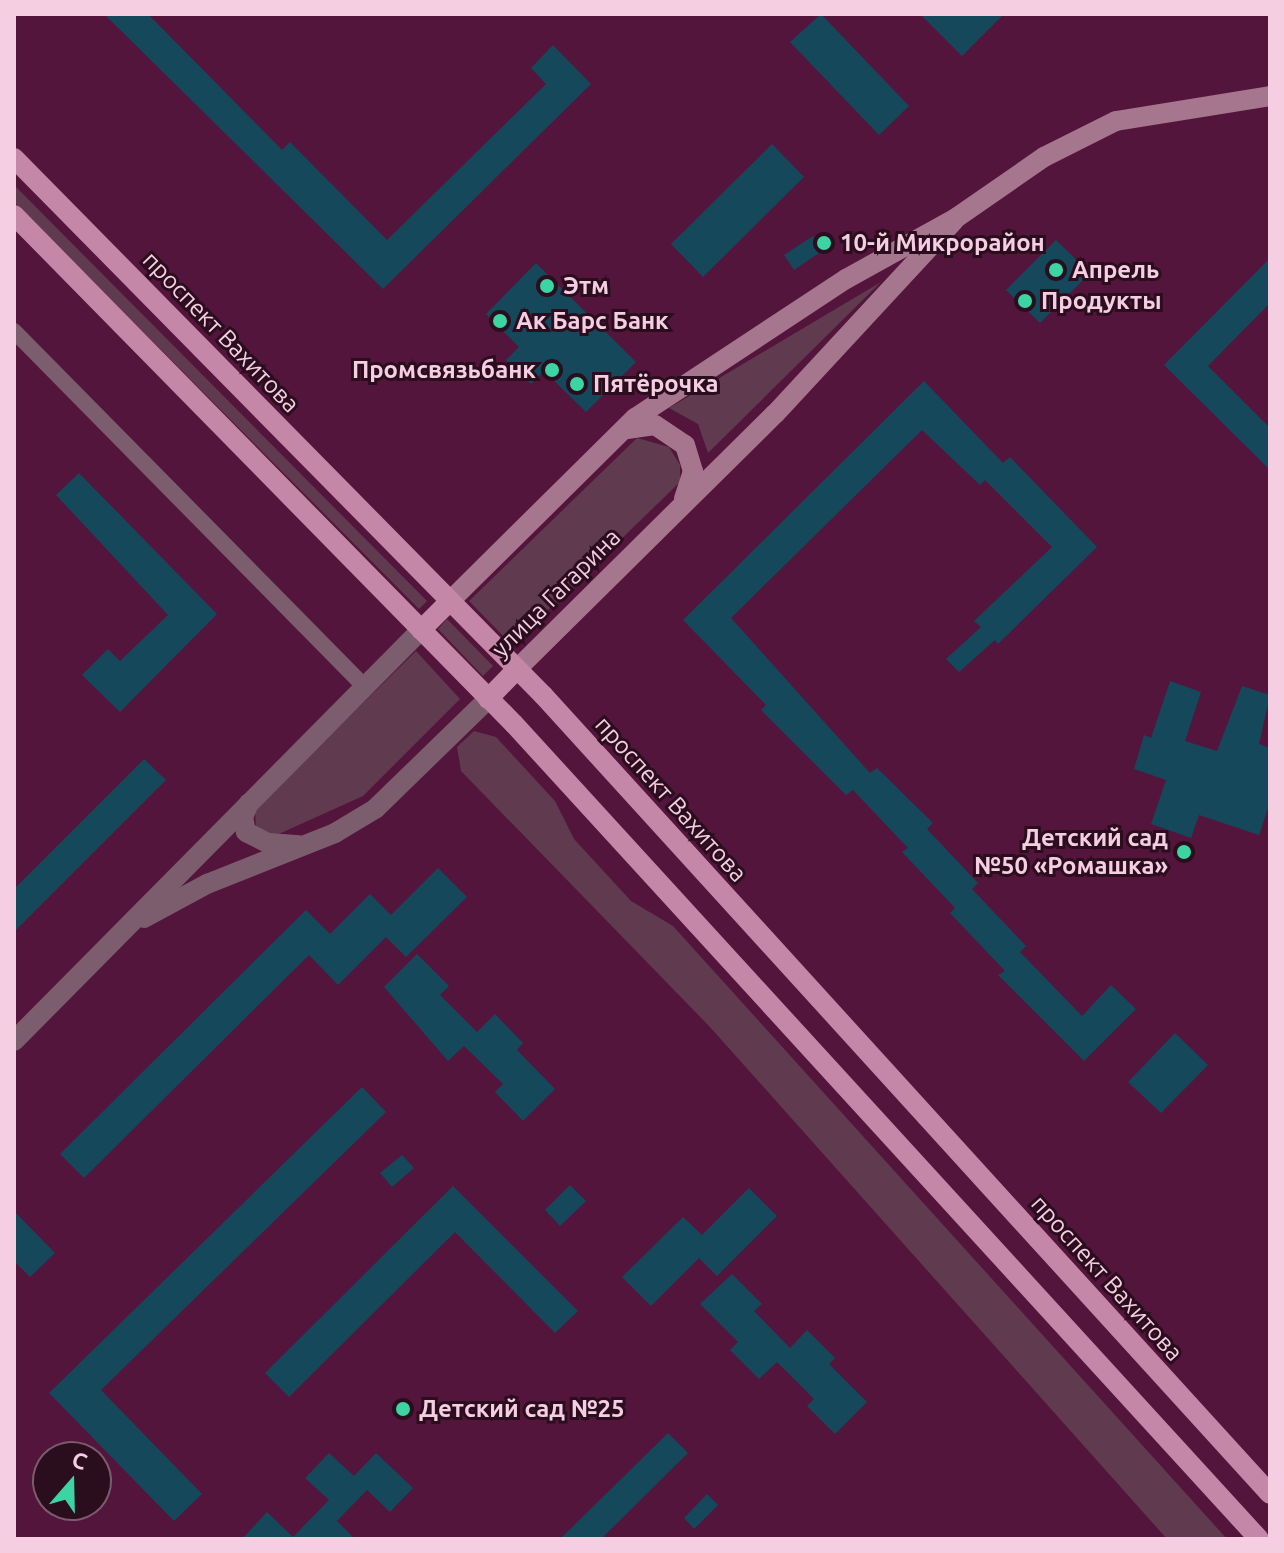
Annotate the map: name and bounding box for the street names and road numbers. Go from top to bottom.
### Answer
street label: проспект Вахитова [137,245,305,419]
street label: улица Гагарина [486,523,626,663]
street label: проспект Вахитова [589,710,753,888]
street label: проспект Вахитова [1025,1189,1189,1367]

